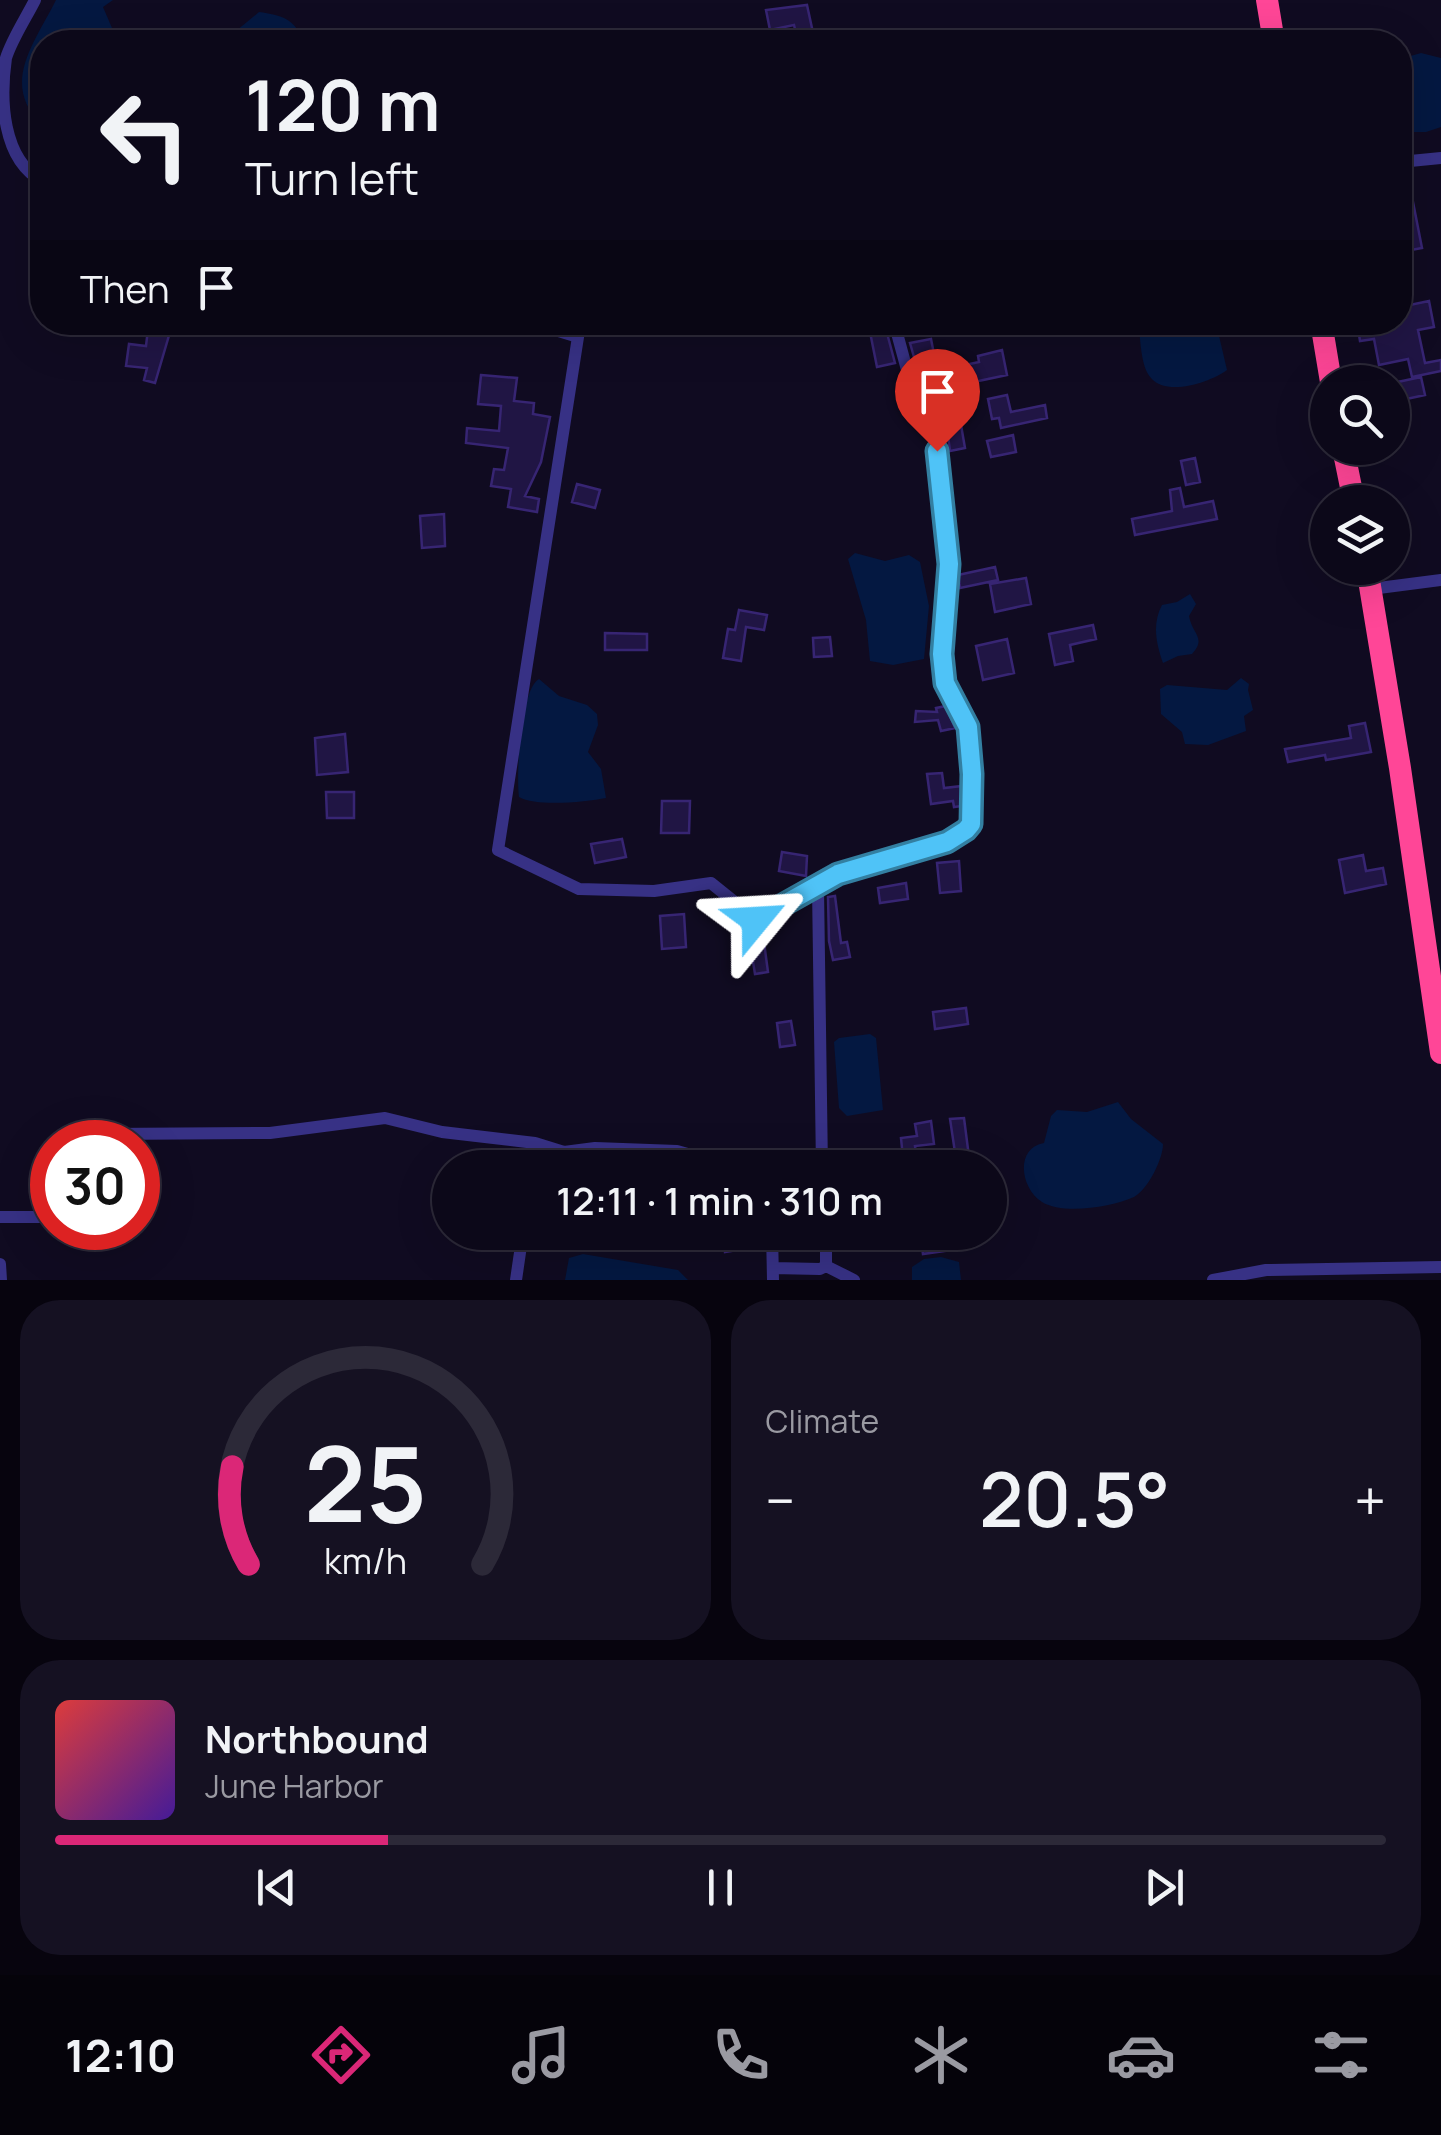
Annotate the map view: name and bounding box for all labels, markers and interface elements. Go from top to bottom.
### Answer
text: 120 m [245,56,440,152]
icon: left [80,70,210,200]
text: Turn left [245,147,419,209]
icon: arrive [189,260,244,315]
text: Then [80,262,169,314]
pin [895,349,980,452]
icon: arrive [910,364,965,419]
map controls [1310,365,1410,585]
button: search [1310,365,1410,465]
button: layers [1310,485,1410,585]
position arrow [704,868,808,972]
speed limit sign: 30 [30,1120,160,1250]
text: 12:11 · 1 min · 310 m [556,1174,883,1226]
text: Climate [766,1399,879,1443]
text: 25 [304,1411,427,1553]
text: 20.5° [979,1447,1170,1550]
text: − [766,1462,795,1538]
text: + [1354,1462,1386,1538]
text: km/h [324,1536,407,1585]
text: Northbound [205,1712,429,1764]
text: June Harbor [205,1764,383,1808]
icon: previous [249,1860,304,1915]
icon: pause [693,1860,748,1915]
icon: next [1137,1860,1192,1915]
icon: directions [306,2020,376,2090]
icon: music [506,2020,576,2090]
icon: phone [706,2020,776,2090]
icon: climate [906,2020,976,2090]
icon: car [1106,2020,1176,2090]
icon: filters [1306,2020,1376,2090]
text: 12:10 [65,2024,176,2086]

